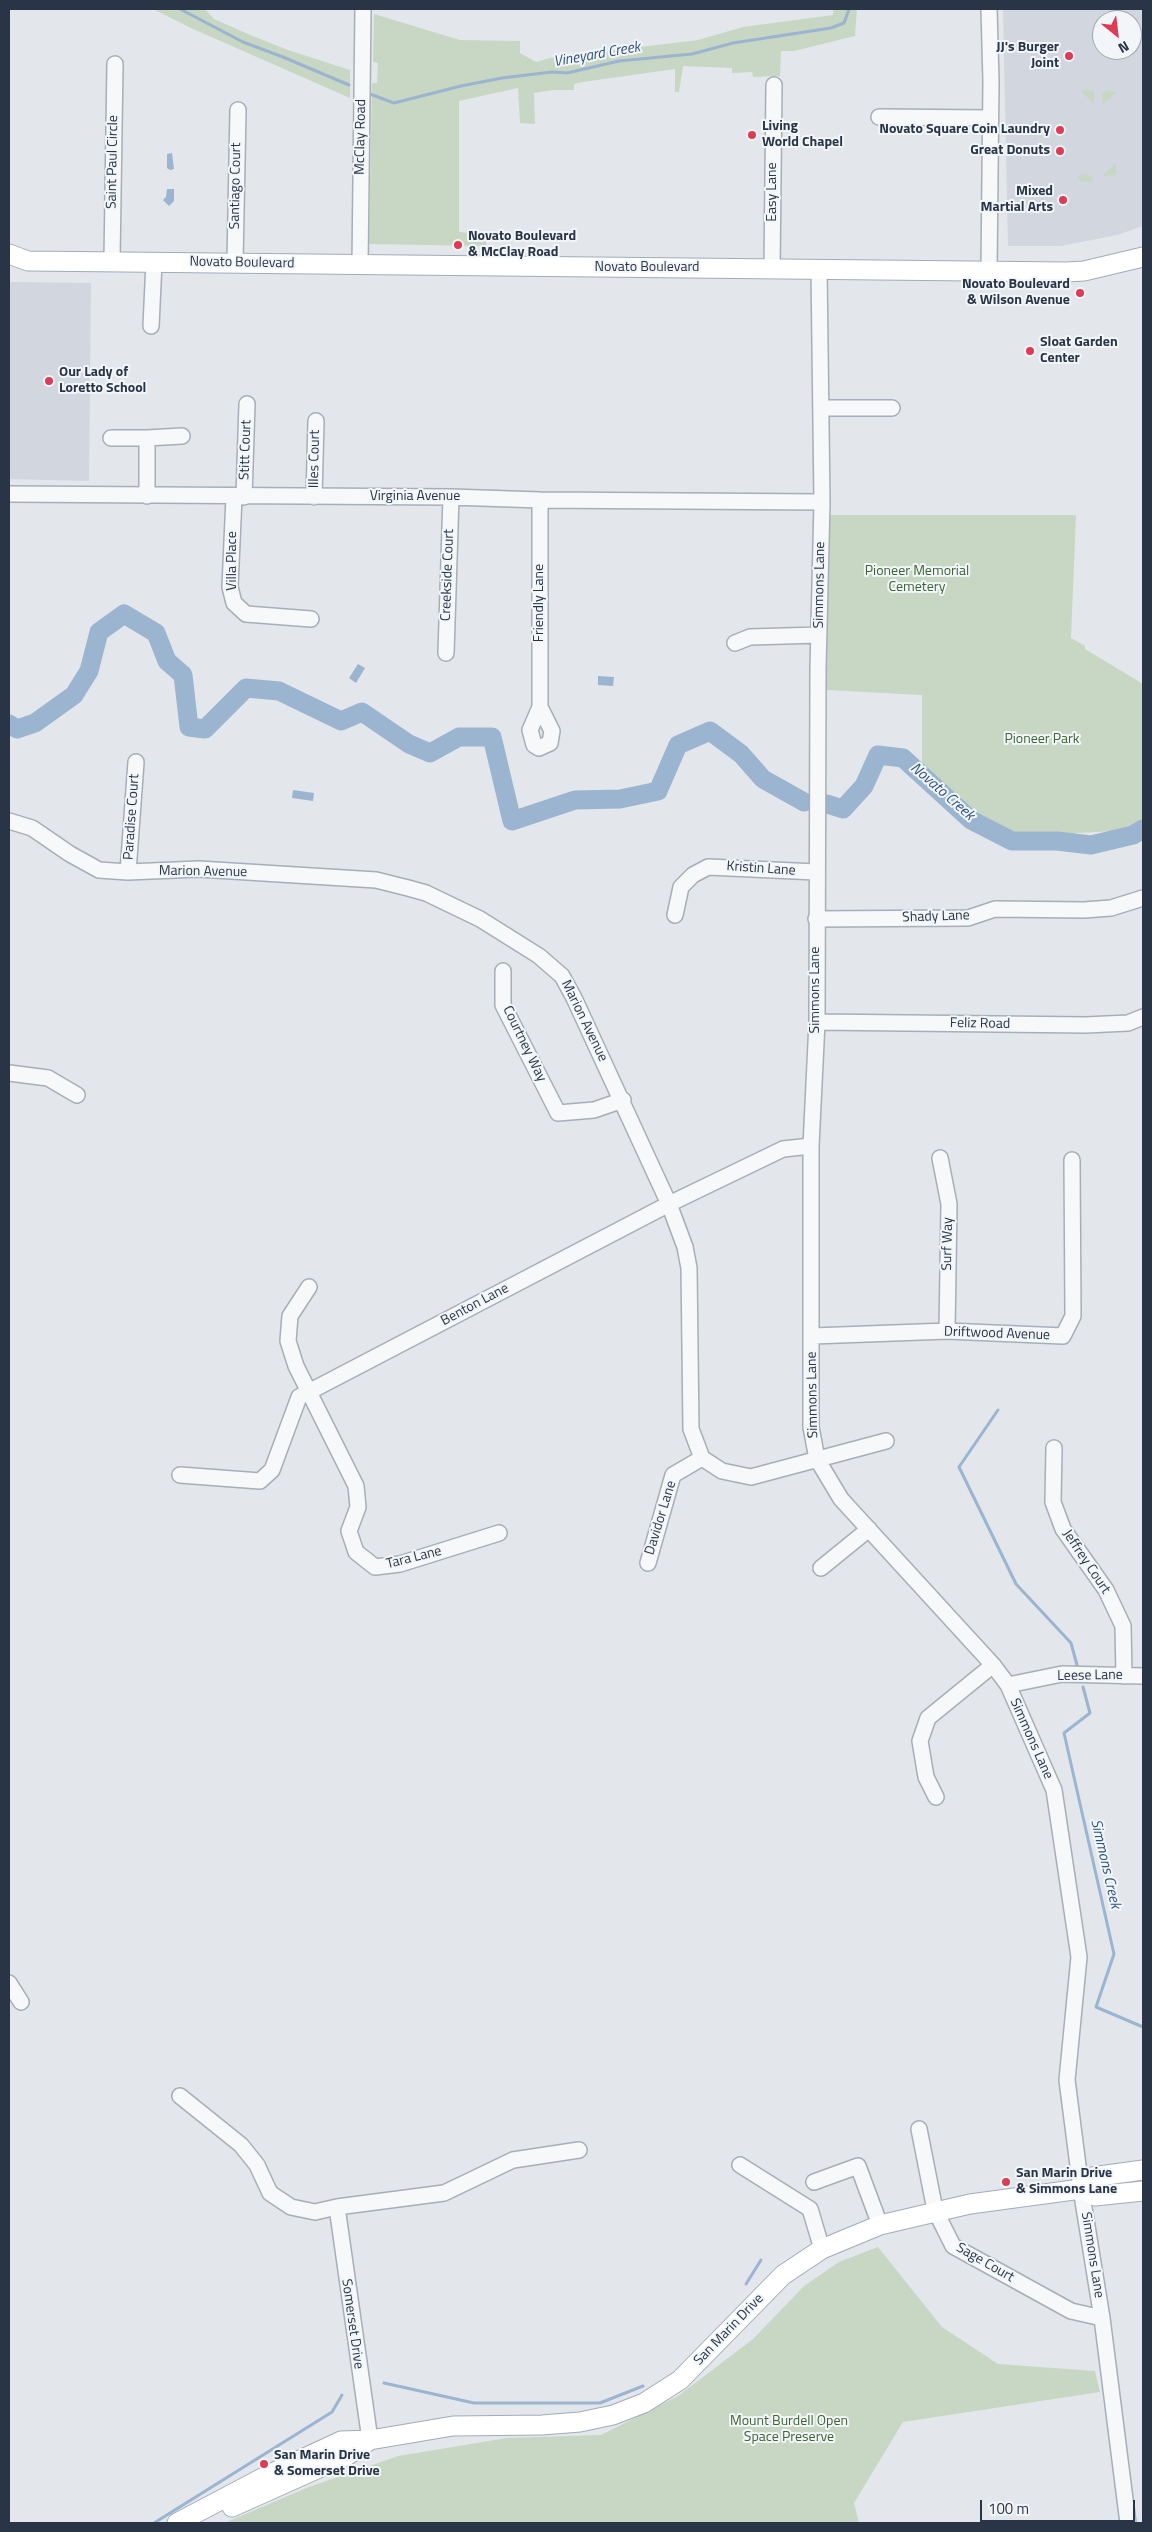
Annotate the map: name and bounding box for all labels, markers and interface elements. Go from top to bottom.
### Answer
north arrow [1092,10,1142,60]
text: N [1115,36,1133,59]
water label: Vineyard Creek [552,39,642,71]
place label: JJ's Burger Joint [996,40,1059,72]
marker: JJ's Burger Joint [1063,50,1075,62]
street label: McClay Road [352,99,370,175]
street label: Saint Paul Circle [104,115,122,209]
place label: Living World Chapel [762,119,843,152]
place label: Novato Square Coin Laundry [879,122,1050,138]
marker: Novato Square Coin Laundry [1054,124,1066,136]
marker: Living World Chapel [746,129,758,141]
street label: Santiago Court [227,142,245,230]
place label: Great Donuts [970,143,1050,159]
marker: Great Donuts [1054,145,1066,157]
street label: Easy Lane [765,162,781,222]
place label: Mixed Martial Arts [981,184,1053,216]
marker: Mixed Martial Arts [1057,194,1069,206]
place label: Novato Boulevard & McClay Road [468,229,576,262]
marker: Novato Boulevard & McClay Road [452,239,464,251]
street label: Novato Boulevard [189,254,295,272]
street label: Novato Boulevard [594,260,700,276]
place label: Novato Boulevard & Wilson Avenue [962,277,1070,310]
marker: Novato Boulevard & Wilson Avenue [1074,287,1086,299]
place label: Sloat Garden Center [1040,335,1118,368]
marker: Sloat Garden Center [1024,345,1036,357]
place label: Our Lady of Loretto School [59,365,146,398]
marker: Our Lady of Loretto School [43,375,55,387]
street label: Stitt Court [237,420,255,480]
street label: Illes Court [306,430,324,488]
street label: Virginia Avenue [370,489,460,505]
street label: Creekside Court [438,529,458,621]
street label: Villa Place [225,531,241,591]
street label: Simmons Lane [811,541,829,629]
street label: Friendly Lane [532,564,548,642]
park label: Pioneer Memorial Cemetery [865,564,969,596]
park label: Pioneer Park [1004,732,1080,748]
water label: Novato Creek [906,759,978,825]
street label: Paradise Court [121,773,143,861]
street label: Kristin Lane [726,858,796,880]
street label: Marion Avenue [159,863,247,881]
street label: Shady Lane [902,907,970,927]
street label: Simmons Lane [808,947,824,1033]
street label: Marion Avenue [557,978,611,1064]
street label: Courtney Way [498,1003,550,1085]
street label: Feliz Road [950,1015,1010,1033]
street label: Surf Way [939,1217,957,1271]
street label: Benton Lane [438,1280,512,1330]
street label: Driftwood Avenue [944,1324,1050,1344]
street label: Simmons Lane [804,1351,822,1439]
street label: Davidor Lane [642,1479,680,1557]
street label: Jeffrey Court [1058,1527,1114,1597]
street label: Tara Lane [385,1543,443,1573]
street label: Leese Lane [1057,1667,1123,1685]
street label: Simmons Lane [1006,1696,1056,1782]
water label: Simmons Creek [1086,1818,1124,1910]
place label: San Marin Drive & Simmons Lane [1016,2166,1117,2198]
marker: San Marin Drive & Simmons Lane [1000,2176,1012,2188]
street label: Simmons Lane [1077,2211,1107,2299]
street label: Sage Court [953,2240,1017,2286]
street label: Somerset Drive [337,2278,367,2370]
street label: San Marin Drive [691,2291,767,2369]
park label: Mount Burdell Open Space Preserve [730,2414,848,2446]
place label: San Marin Drive & Somerset Drive [274,2448,380,2480]
marker: San Marin Drive & Somerset Drive [258,2458,270,2470]
scale bar [982,2490,1137,2522]
text: 100 m [988,2497,1029,2520]

